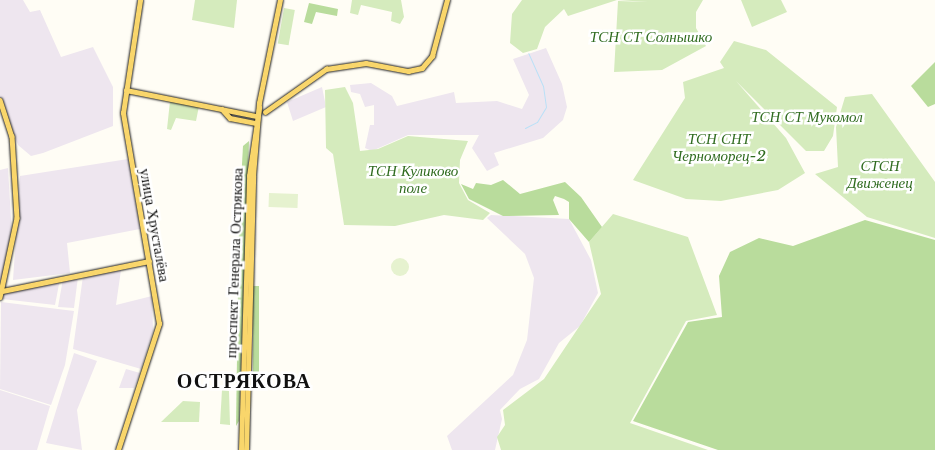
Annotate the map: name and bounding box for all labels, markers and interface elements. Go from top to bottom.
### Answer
park label: ТСН СТ Солнышко [590,28,712,46]
park label: ТСН СТ Мукомол [751,108,863,126]
park label: ТСН СНТ Черноморец-2 [672,129,766,164]
park label: СТСН Движенец [847,156,913,191]
park label: ТСН Куликово поле [368,161,458,196]
street label: улица Хрусталёва [136,167,174,283]
street label: проспект Генерала Острякова [222,167,246,359]
district label: ОСТРЯКОВА [176,369,312,393]

